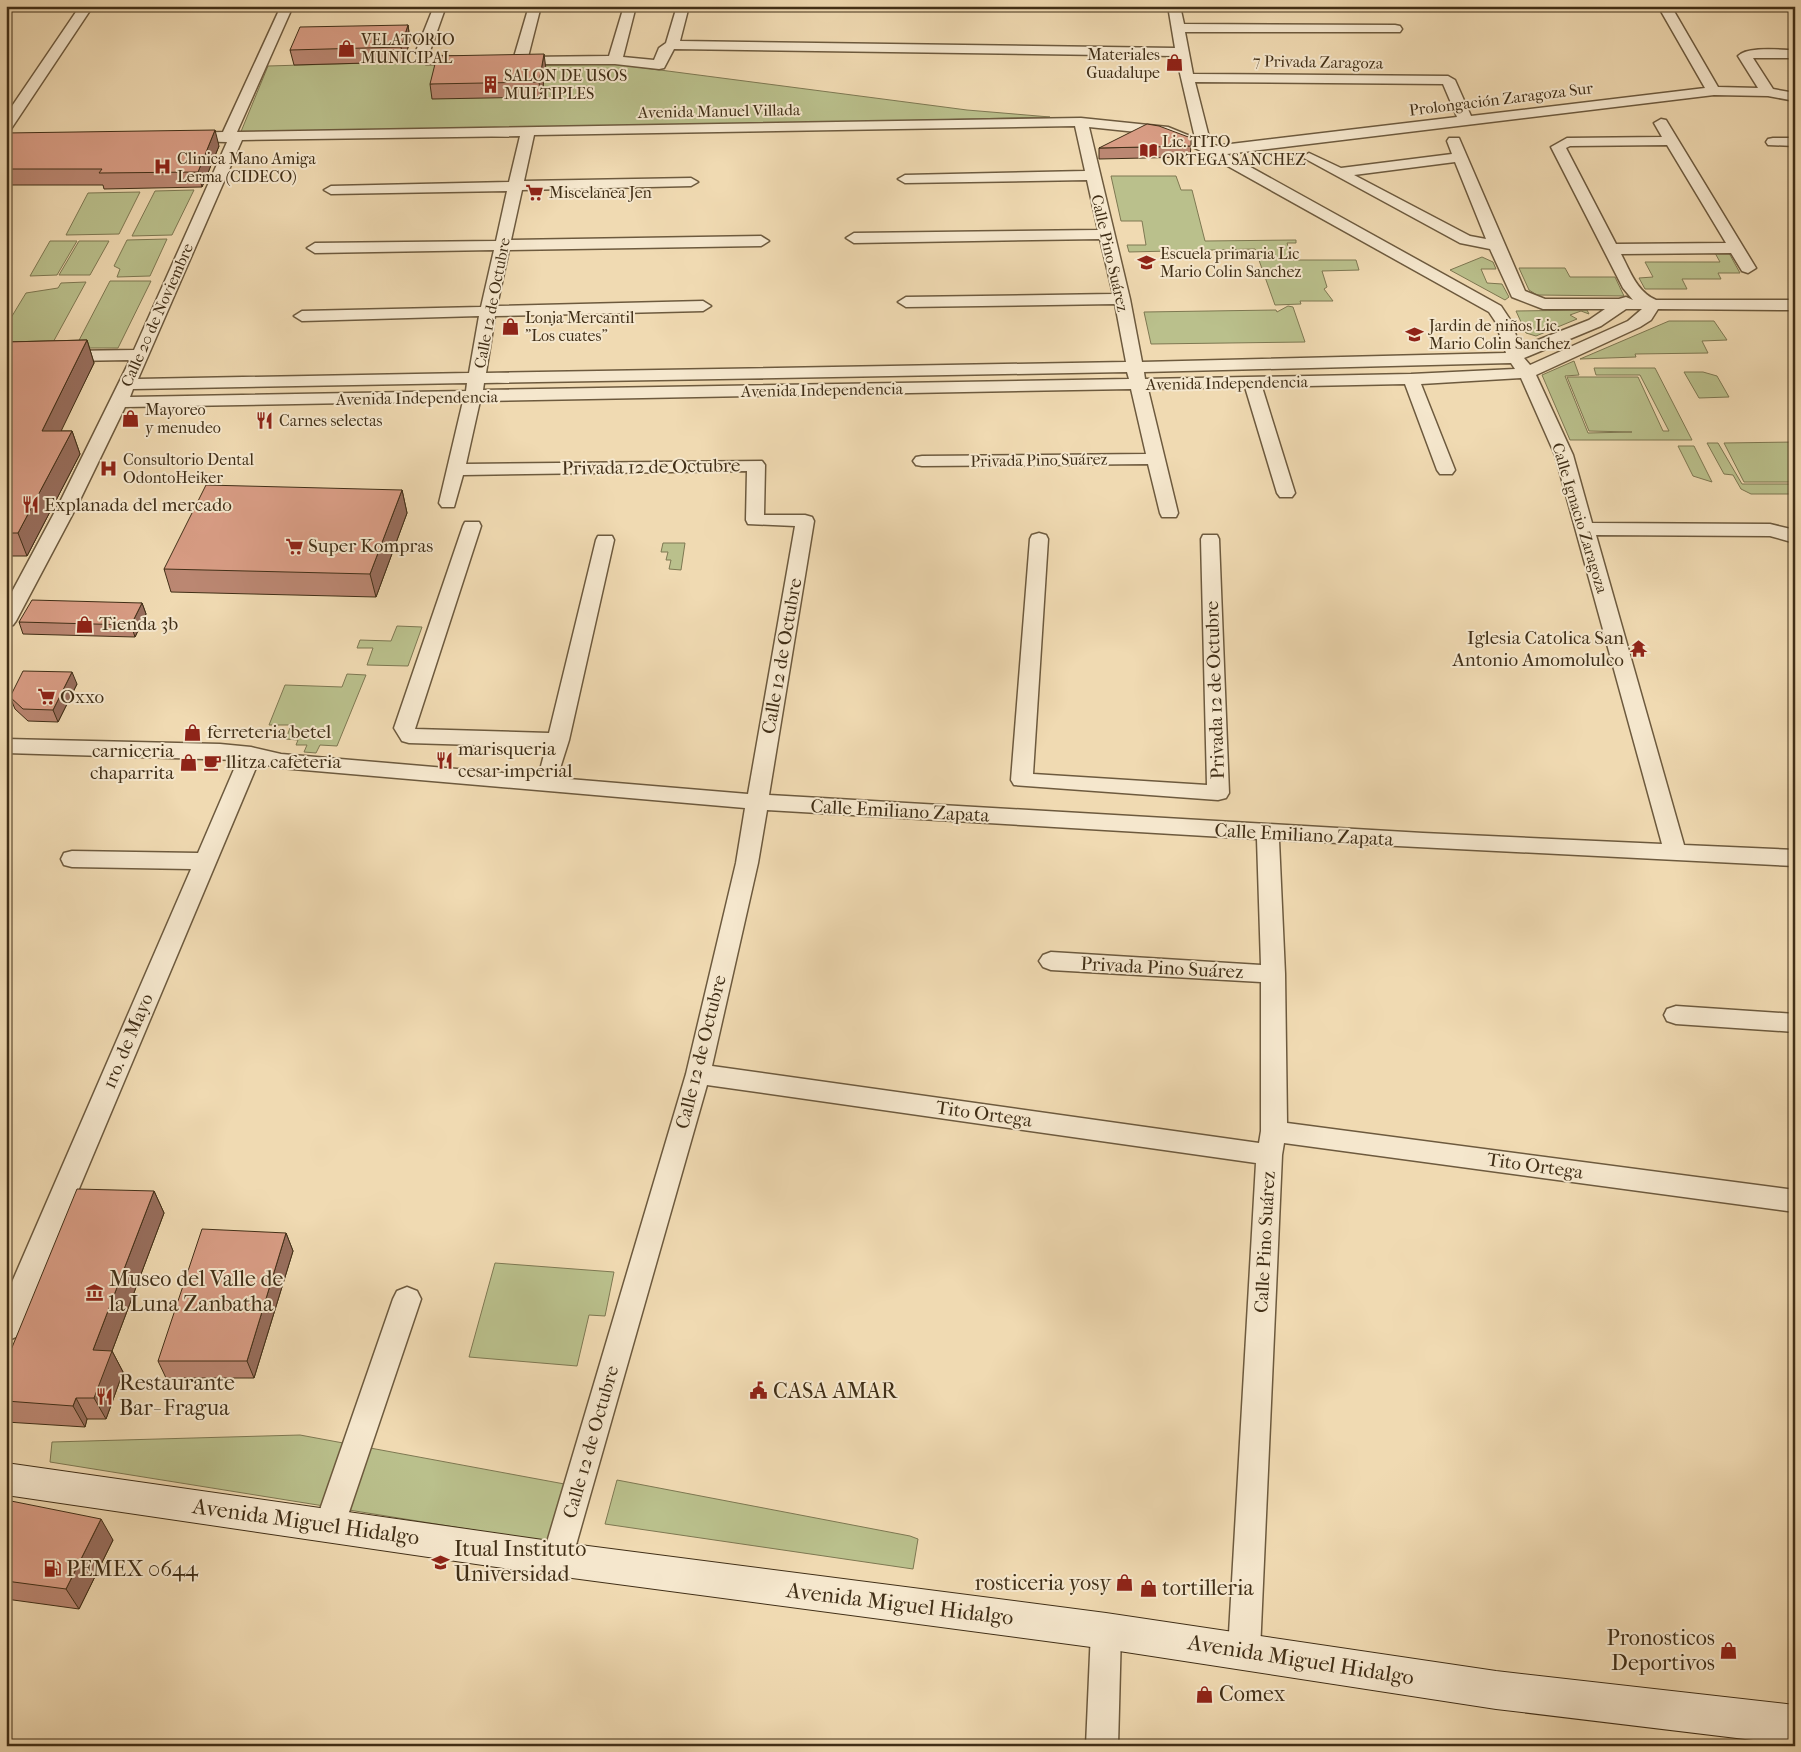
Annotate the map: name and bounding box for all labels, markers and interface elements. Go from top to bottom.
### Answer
place label: VELATORIO MUNICIPAL [360,30,455,67]
shop icon: VELATORIO MUNICIPAL [337,38,357,58]
place label: Materiales Guadalupe [1086,45,1160,82]
street label: 7 Privada Zaragoza [1253,51,1384,73]
shop icon: Materiales Guadalupe [1164,53,1184,73]
place label: SALON DE USOS MULTIPLES [504,66,627,103]
building icon: SALON DE USOS MULTIPLES [480,74,500,94]
street label: Prolongación Zaragoza Sur [1408,78,1594,120]
street label: Avenida Manuel Villada [637,100,801,122]
place label: Lic. TITO ORTEGA SANCHEZ [1162,132,1306,169]
library icon: Lic. TITO ORTEGA SANCHEZ [1138,140,1158,160]
place label: Clinica Mano Amiga Lerma (CIDECO) [177,149,316,186]
hospital icon: Clinica Mano Amiga Lerma (CIDECO) [153,157,173,177]
supermarket icon: Miscelanea Jen [525,182,545,202]
place label: Miscelanea Jen [549,183,653,202]
street label: Calle Pino Suárez [1087,193,1133,313]
street label: Calle 12 de Octubre [470,236,514,370]
street label: Calle 20 de Noviembre [117,240,197,390]
place label: Escuela primaria Lic Mario Colin Sanchez [1160,244,1301,281]
school or university icon: Escuela primaria Lic Mario Colin Sanchez [1136,252,1156,272]
place label: Lonja Mercantil "Los cuates" [525,308,635,345]
shop icon: Lonja Mercantil "Los cuates" [501,316,521,336]
place label: Jardin de niños Lic. Mario Colin Sanchez [1427,316,1570,353]
school or university icon: Jardin de niños Lic. Mario Colin Sanchez [1405,324,1425,344]
street label: Avenida Independencia [1145,372,1309,394]
street label: Avenida Independencia [740,379,904,401]
street label: Avenida Independencia [335,387,499,409]
place label: Mayoreo y menudeo [145,400,221,437]
shop icon: Mayoreo y menudeo [121,408,141,428]
restaurant icon: Carnes selectas [255,410,275,430]
place label: Carnes selectas [279,411,383,430]
street label: Calle Ignacio Zaragoza [1548,440,1612,596]
street label: Privada Pino Suárez [970,449,1108,471]
place label: Consultorio Dental OdontoHeiker [123,450,254,487]
street label: Privada 12 de Octubre [561,454,741,480]
hospital icon: Consultorio Dental OdontoHeiker [99,458,119,478]
place label: Explanada del mercado [44,494,232,516]
restaurant icon: Explanada del mercado [20,495,40,515]
place label: Super Kompras [308,535,433,557]
supermarket icon: Super Kompras [284,536,304,556]
street label: Calle 12 de Octubre [757,576,807,736]
street label: Privada 12 de Octubre [1201,600,1229,780]
place label: Tienda 3b [99,613,178,635]
shop icon: Tienda 3b [75,614,95,634]
place label: Iglesia Catolica San Antonio Amomolulco [1451,627,1624,671]
temple icon: Iglesia Catolica San Antonio Amomolulco [1628,639,1648,659]
place label: Oxxo [60,686,105,708]
supermarket icon: Oxxo [36,687,56,707]
place label: ferreteria betel [207,721,331,743]
shop icon: ferreteria betel [183,722,203,742]
place label: marisqueria cesar imperial [458,738,573,782]
place label: carniceria chaparrita [90,740,174,784]
restaurant icon: marisqueria cesar imperial [434,750,454,770]
place label: llitza cafeteria [225,751,341,773]
shop icon: carniceria chaparrita [178,752,198,772]
cafe icon: llitza cafeteria [202,752,222,772]
street label: Calle Emiliano Zapata [810,795,990,827]
street label: Calle Emiliano Zapata [1214,819,1394,851]
street label: Privada Pino Suárez [1080,953,1244,983]
street label: Calle 12 de Octubre [671,973,731,1131]
street label: 1ro. de Mayo [98,990,158,1092]
street label: Tito Ortega [935,1096,1034,1132]
street label: Tito Ortega [1486,1148,1585,1184]
street label: Calle Pino Suárez [1250,1170,1280,1314]
place label: Museo del Valle de la Luna Zanbatha [108,1266,283,1317]
museum icon: Museo del Valle de la Luna Zanbatha [85,1282,105,1302]
street label: Calle 12 de Octubre [559,1363,623,1521]
place label: Restaurante Bar- Fragua [119,1370,235,1421]
place label: CASA AMAR [773,1378,898,1404]
public building icon: CASA AMAR [749,1381,769,1401]
restaurant icon: Restaurante Bar- Fragua [95,1386,115,1406]
street label: Avenida Miguel Hidalgo [190,1493,421,1551]
place label: Itual Instituto Universidad [454,1536,587,1587]
school or university icon: Itual Instituto Universidad [430,1552,450,1572]
place label: PEMEX 0644 [66,1556,199,1582]
fuel station icon: PEMEX 0644 [42,1559,62,1579]
place label: rosticeria yosy [975,1570,1112,1596]
shop icon: rosticeria yosy [1115,1573,1135,1593]
place label: tortilleria [1162,1575,1254,1601]
street label: Avenida Miguel Hidalgo [784,1577,1015,1631]
shop icon: tortilleria [1138,1578,1158,1598]
place label: Pronosticos Deportivos [1606,1625,1715,1676]
street label: Avenida Miguel Hidalgo [1185,1629,1416,1691]
shop icon: Pronosticos Deportivos [1719,1641,1739,1661]
place label: Comex [1219,1681,1286,1707]
shop icon: Comex [1195,1684,1215,1704]

